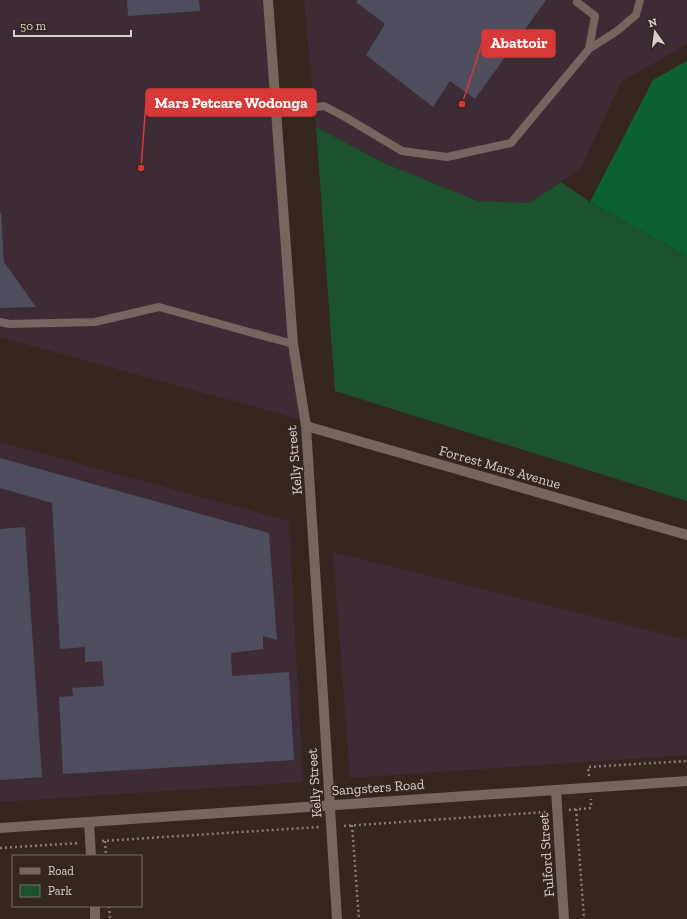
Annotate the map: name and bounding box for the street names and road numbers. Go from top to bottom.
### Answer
street label: Kelly Street [283,424,306,495]
street label: Forrest Mars Avenue [437,442,563,493]
street label: Kelly Street [304,747,325,818]
street label: Sangsters Road [331,776,425,799]
street label: Fulford Street [535,811,558,898]

